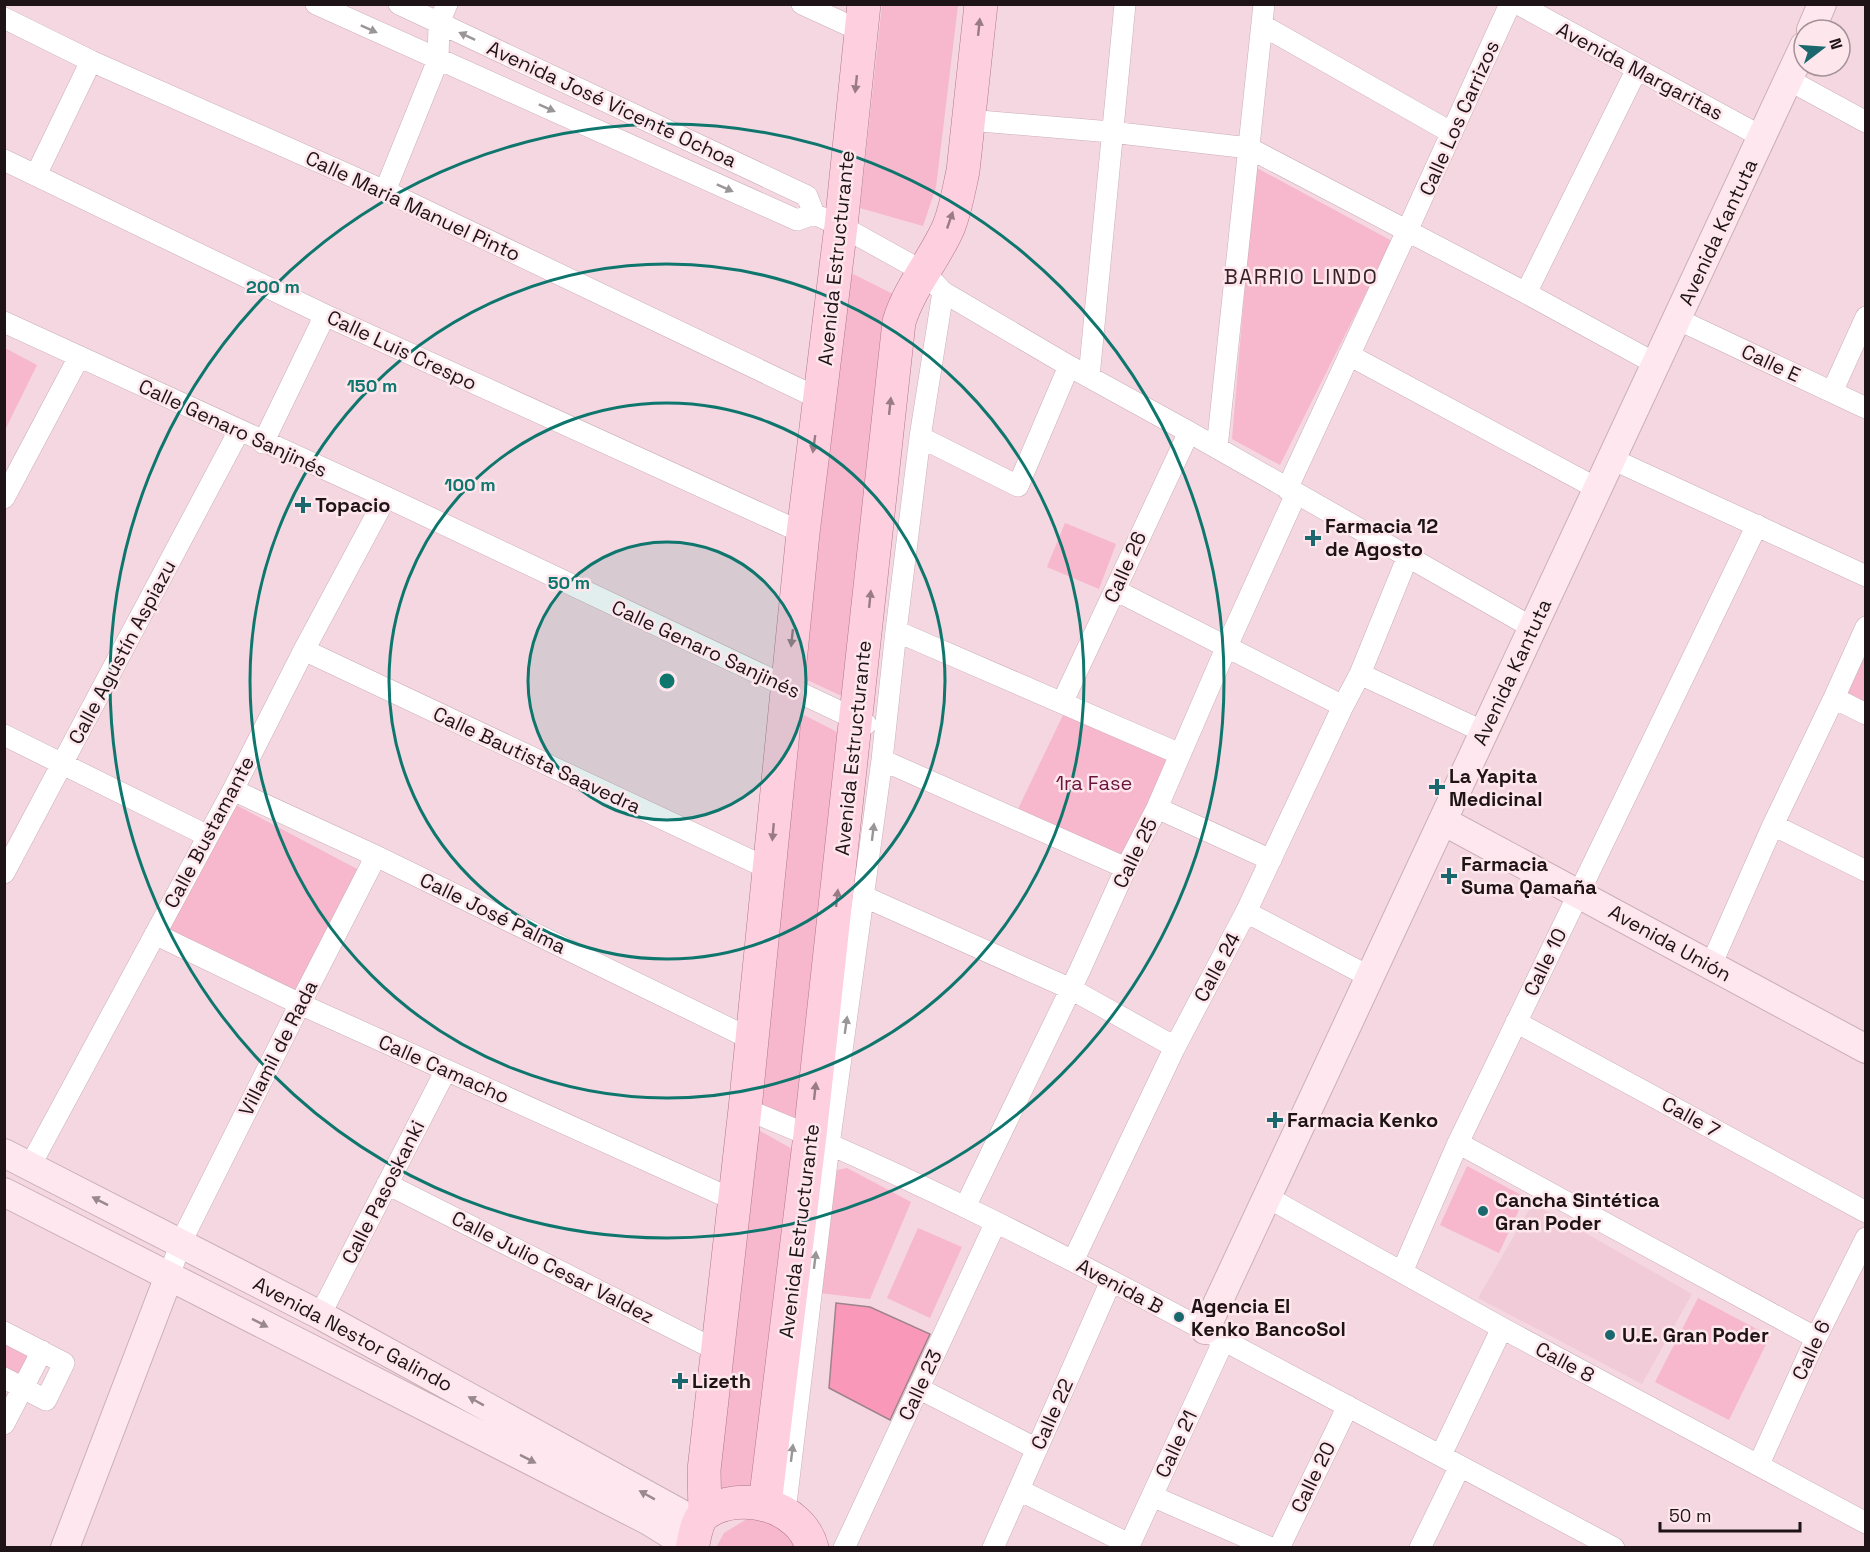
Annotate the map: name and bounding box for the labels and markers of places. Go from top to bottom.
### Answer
place label: Topacio [315,492,391,518]
marker: Topacio [296,498,310,512]
place label: Farmacia 12 de Agosto [1325,513,1438,562]
marker: Farmacia 12 de Agosto [1306,531,1320,545]
centre of rings [657,671,677,691]
place label: La Yapita Medicinal [1449,763,1543,812]
marker: La Yapita Medicinal [1430,780,1444,794]
place label: Farmacia Suma Qamaña [1461,851,1597,900]
marker: Farmacia Suma Qamaña [1442,869,1456,883]
place label: Farmacia Kenko [1287,1107,1438,1133]
marker: Farmacia Kenko [1268,1113,1282,1127]
place label: Cancha Sintética Gran Poder [1495,1187,1660,1236]
marker: Cancha Sintética Gran Poder [1476,1204,1490,1218]
place label: Agencia El Kenko BancoSol [1191,1293,1346,1342]
marker: Agencia El Kenko BancoSol [1172,1310,1186,1324]
place label: U.E. Gran Poder [1622,1322,1769,1348]
marker: U.E. Gran Poder [1603,1328,1617,1342]
place label: Lizeth [692,1368,751,1394]
marker: Lizeth [673,1374,687,1388]

